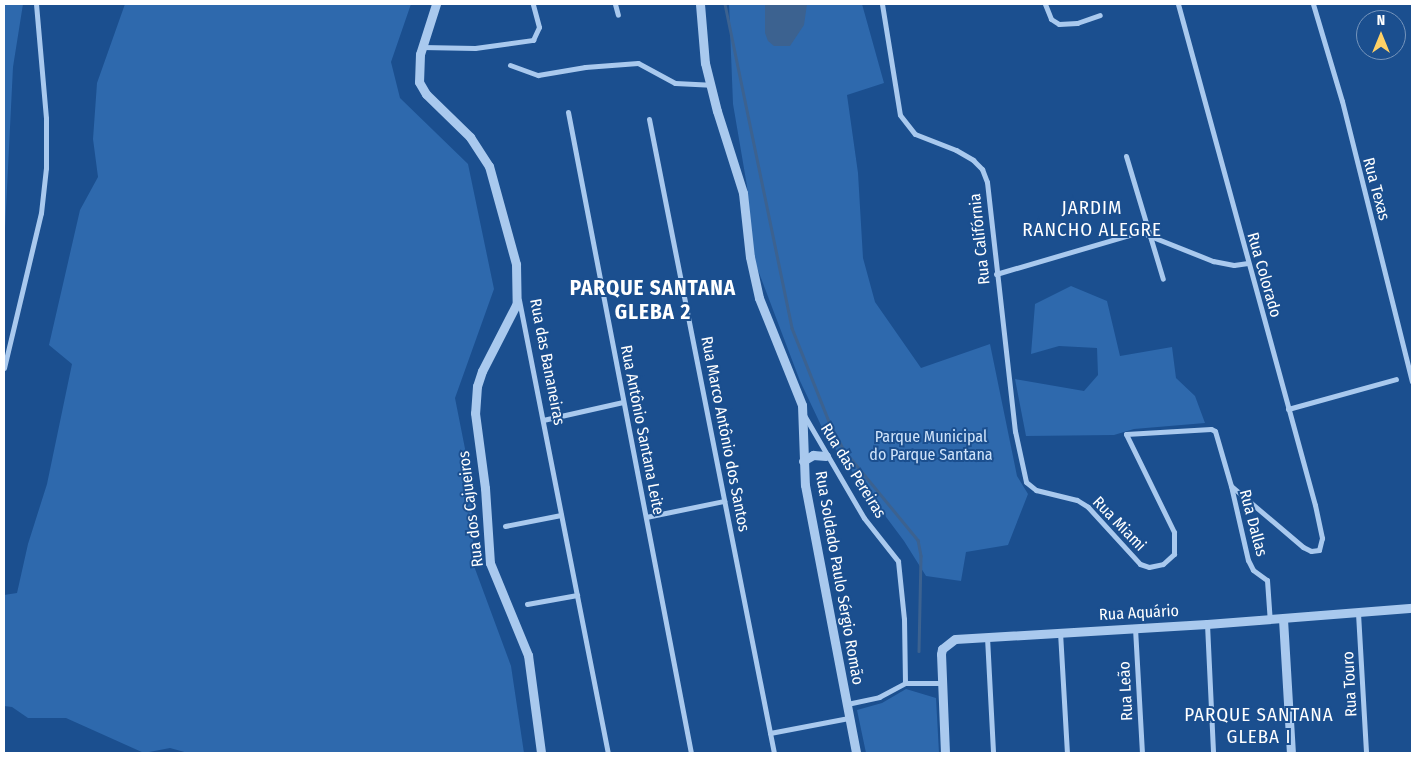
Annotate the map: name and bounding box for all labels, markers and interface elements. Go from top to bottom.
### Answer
north arrow [1356,10,1406,60]
text: N [1377,12,1385,29]
street label: Rua Texas [1358,155,1394,223]
street label: Rua Califórnia [966,192,994,286]
district label: JARDIM RANCHO ALEGRE [1021,197,1163,241]
street label: Rua Colorado [1243,230,1285,320]
district label: PARQUE SANTANA GLEBA 2 [568,275,738,325]
street label: Rua das Bananeiras [525,297,569,427]
street label: Rua Marco Antônio dos Santos [697,335,753,533]
street label: Rua Antônio Santana Leite [616,344,668,516]
street label: Rua das Pereiras [816,420,890,522]
park label: Parque Municipal do Parque Santana [869,427,993,465]
street label: Rua dos Cajueiros [454,450,488,568]
street label: Rua Soldado Paulo Sérgio Romão [811,470,867,686]
street label: Rua Dallas [1235,487,1271,559]
street label: Rua Miami [1088,493,1150,555]
street label: Rua Aquário [1099,601,1179,625]
street label: Rua Touro [1339,651,1361,717]
street label: Rua Leão [1115,661,1137,721]
district label: PARQUE SANTANA GLEBA I [1182,704,1336,748]

